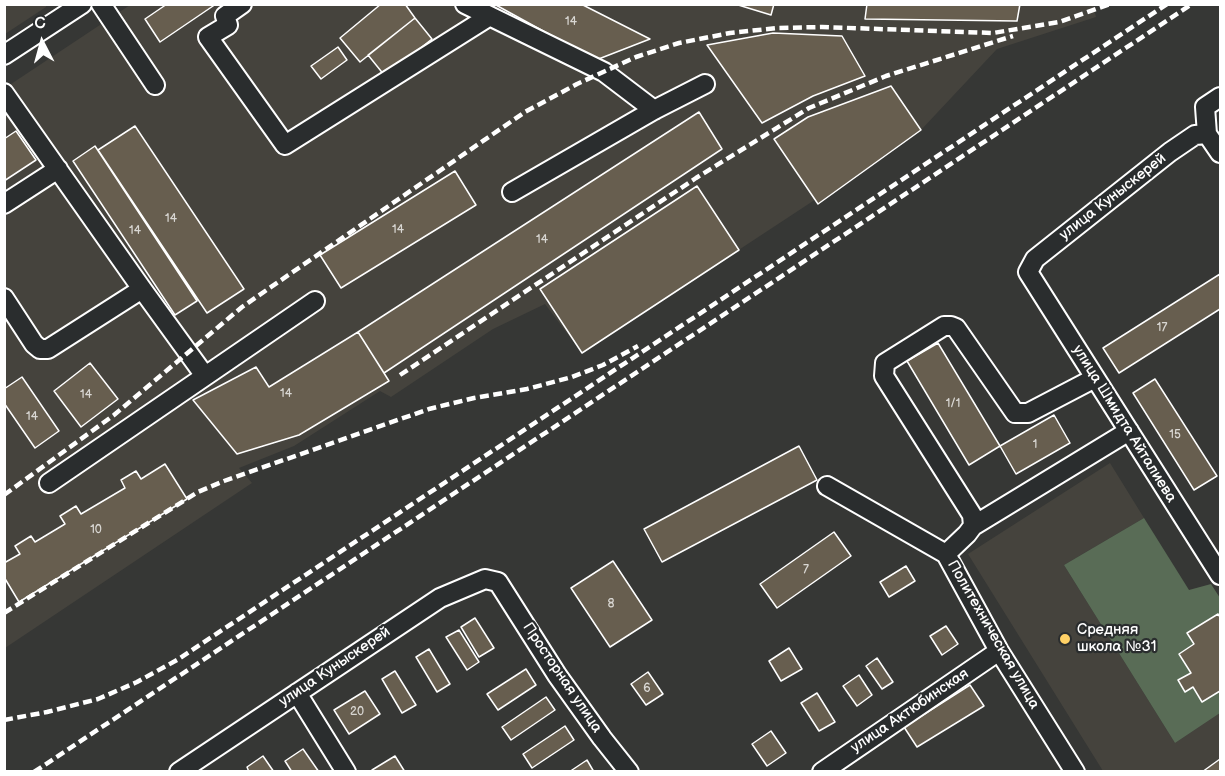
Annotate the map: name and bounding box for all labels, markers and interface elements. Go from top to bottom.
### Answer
north arrow [12,12,72,72]
text: С [34,14,47,34]
house number: 14 [565,15,577,29]
street label: улица Куныскерей [1056,150,1170,244]
house number: 14 [165,212,177,226]
house number: 14 [392,223,404,237]
house number: 14 [129,224,141,238]
house number: 14 [536,233,548,247]
house number: 17 [1157,321,1167,335]
street label: улица Шмидта Айталиева [1068,342,1180,506]
house number: 14 [280,387,292,401]
house number: 14 [80,388,92,402]
house number: 1/1 [946,397,960,411]
house number: 14 [26,410,38,424]
house number: 15 [1169,428,1181,442]
house number: 1 [1033,438,1037,452]
house number: 10 [90,523,102,537]
street label: Политехническая улица [943,557,1043,713]
house number: 7 [803,563,809,577]
house number: 8 [608,597,614,611]
street label: Просторная улица [518,619,606,737]
place label: Средняя школа №31 [1077,621,1157,656]
street label: улица Куныскерей [276,623,394,711]
marker: Средняя школа №31 [1058,632,1072,646]
street label: улица Актюбинская [848,665,972,757]
house number: 6 [643,682,651,696]
house number: 20 [350,705,364,719]

